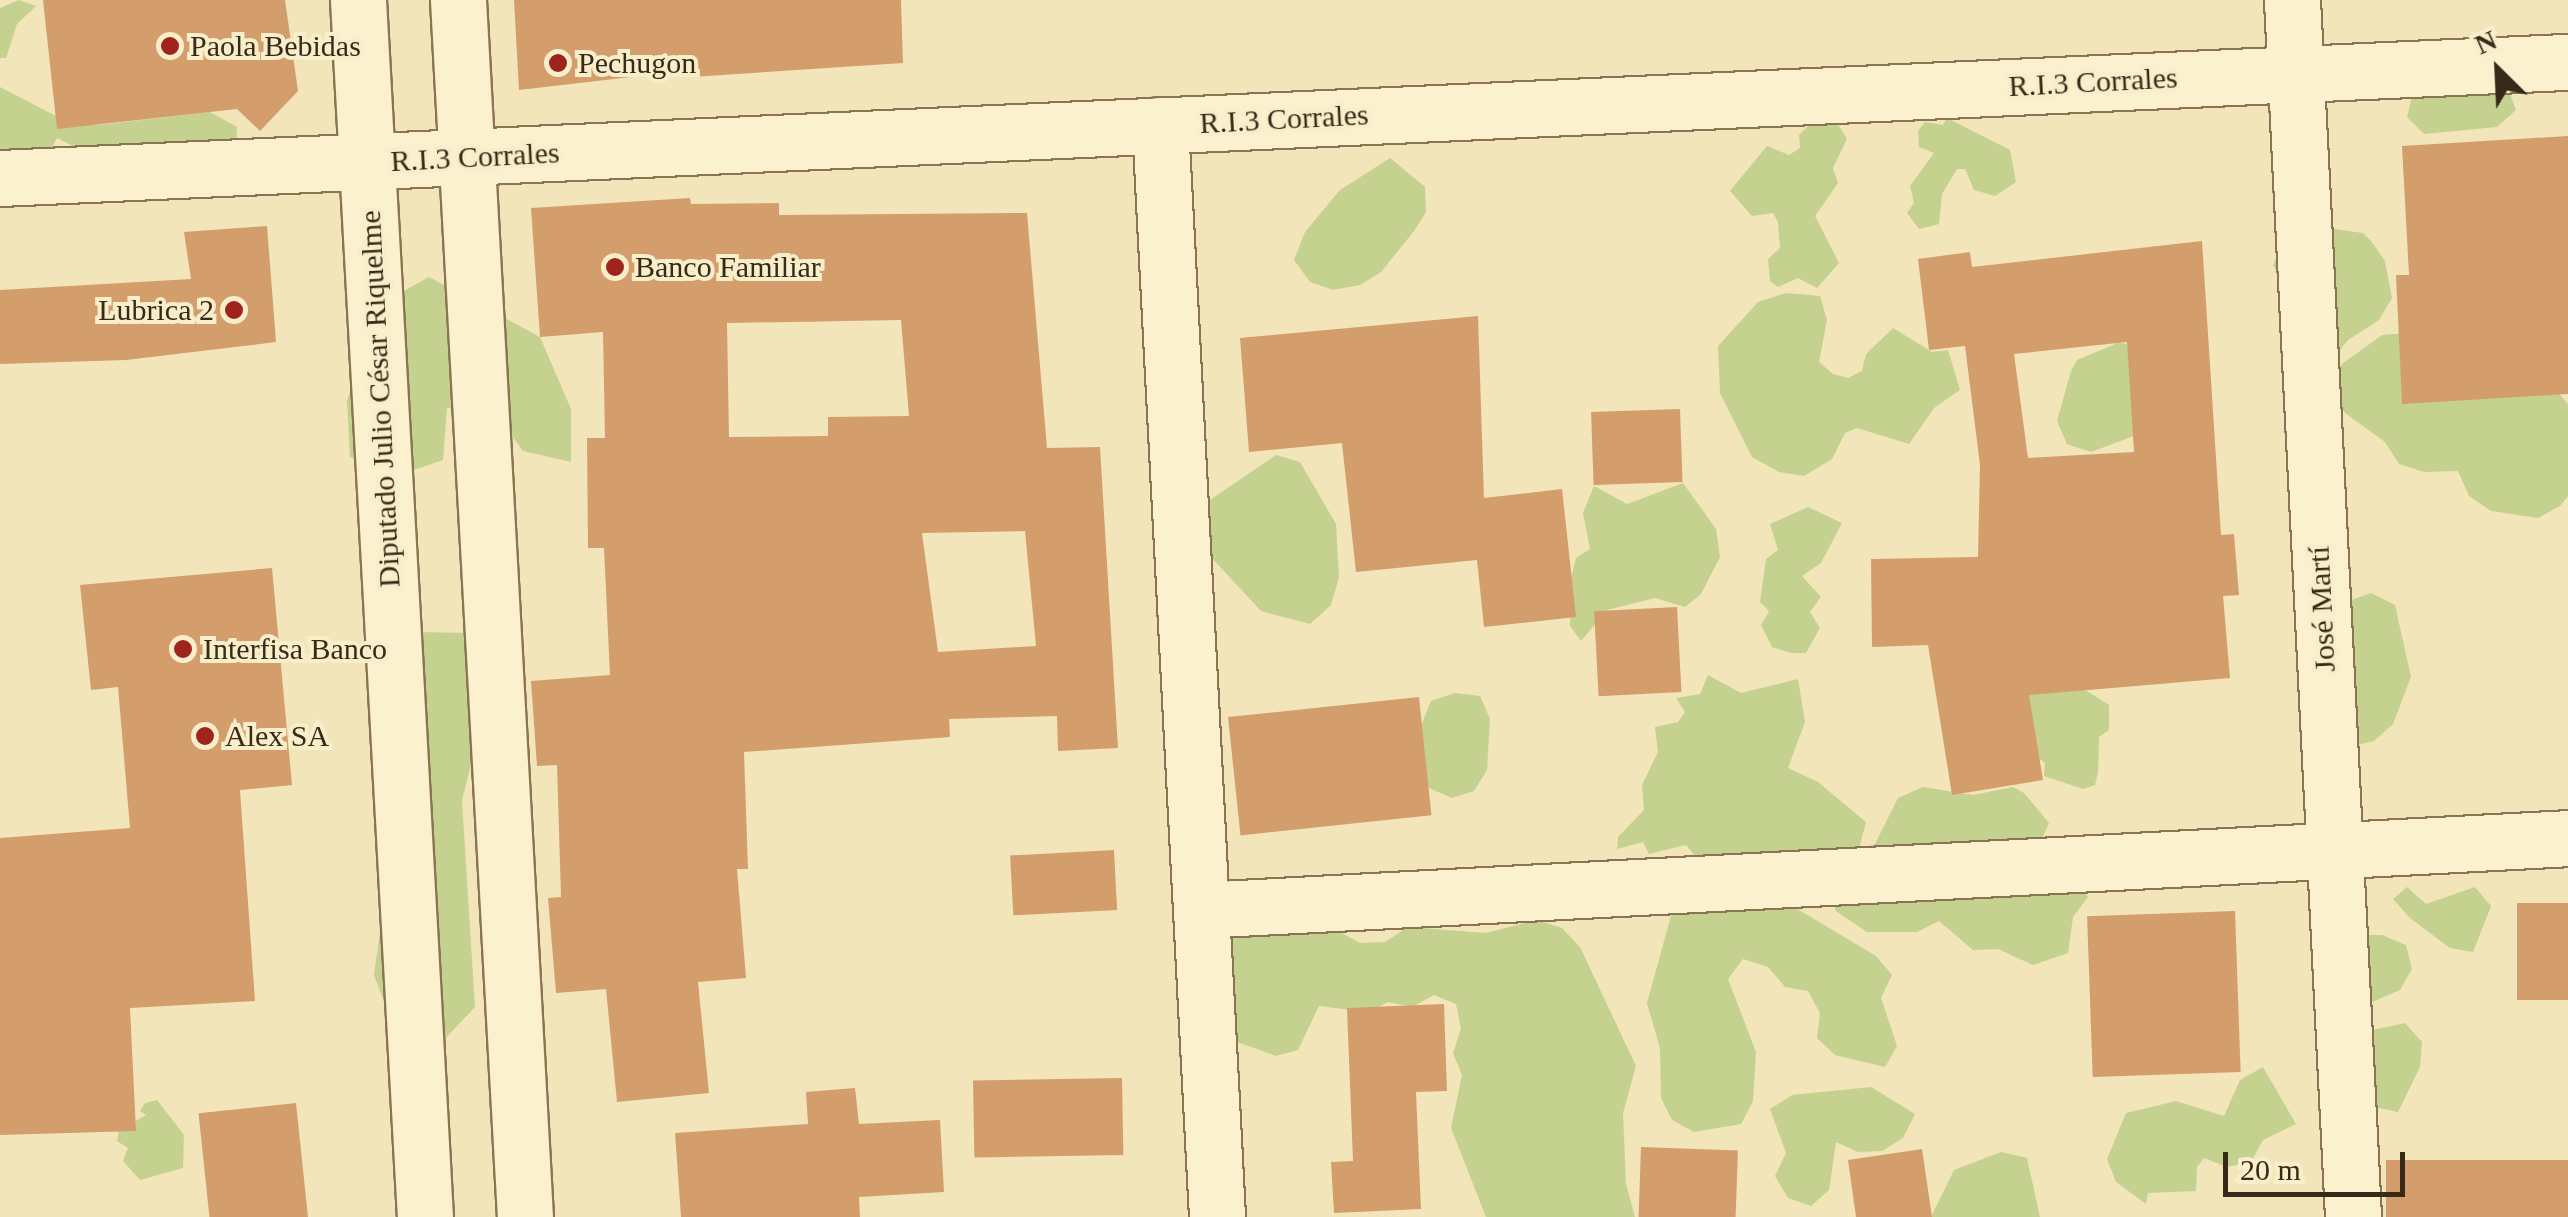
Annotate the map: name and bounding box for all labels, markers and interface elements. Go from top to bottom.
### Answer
north arrow [2448,20,2548,120]
text: N [2470,24,2501,60]
place label: Paola Bebidas [190,28,361,64]
marker: Paola Bebidas [159,35,181,57]
place label: Pechugon [578,45,696,81]
marker: Pechugon [547,52,569,74]
street label: R.I.3 Corrales [2008,60,2178,104]
street label: R.I.3 Corrales [1199,97,1369,141]
street label: R.I.3 Corrales [390,135,560,179]
street label: Diputado Julio César Riquelme [352,210,408,588]
place label: Banco Familiar [635,249,821,285]
marker: Banco Familiar [604,256,626,278]
place label: Lubrica 2 [98,292,214,328]
marker: Lubrica 2 [223,299,245,321]
street label: José Martí [2301,545,2343,673]
place label: Interfisa Banco [203,631,387,667]
marker: Interfisa Banco [172,638,194,660]
place label: Alex SA [225,718,329,754]
marker: Alex SA [194,725,216,747]
scale bar [2228,1132,2410,1194]
text: 20 m [2240,1153,2301,1186]

